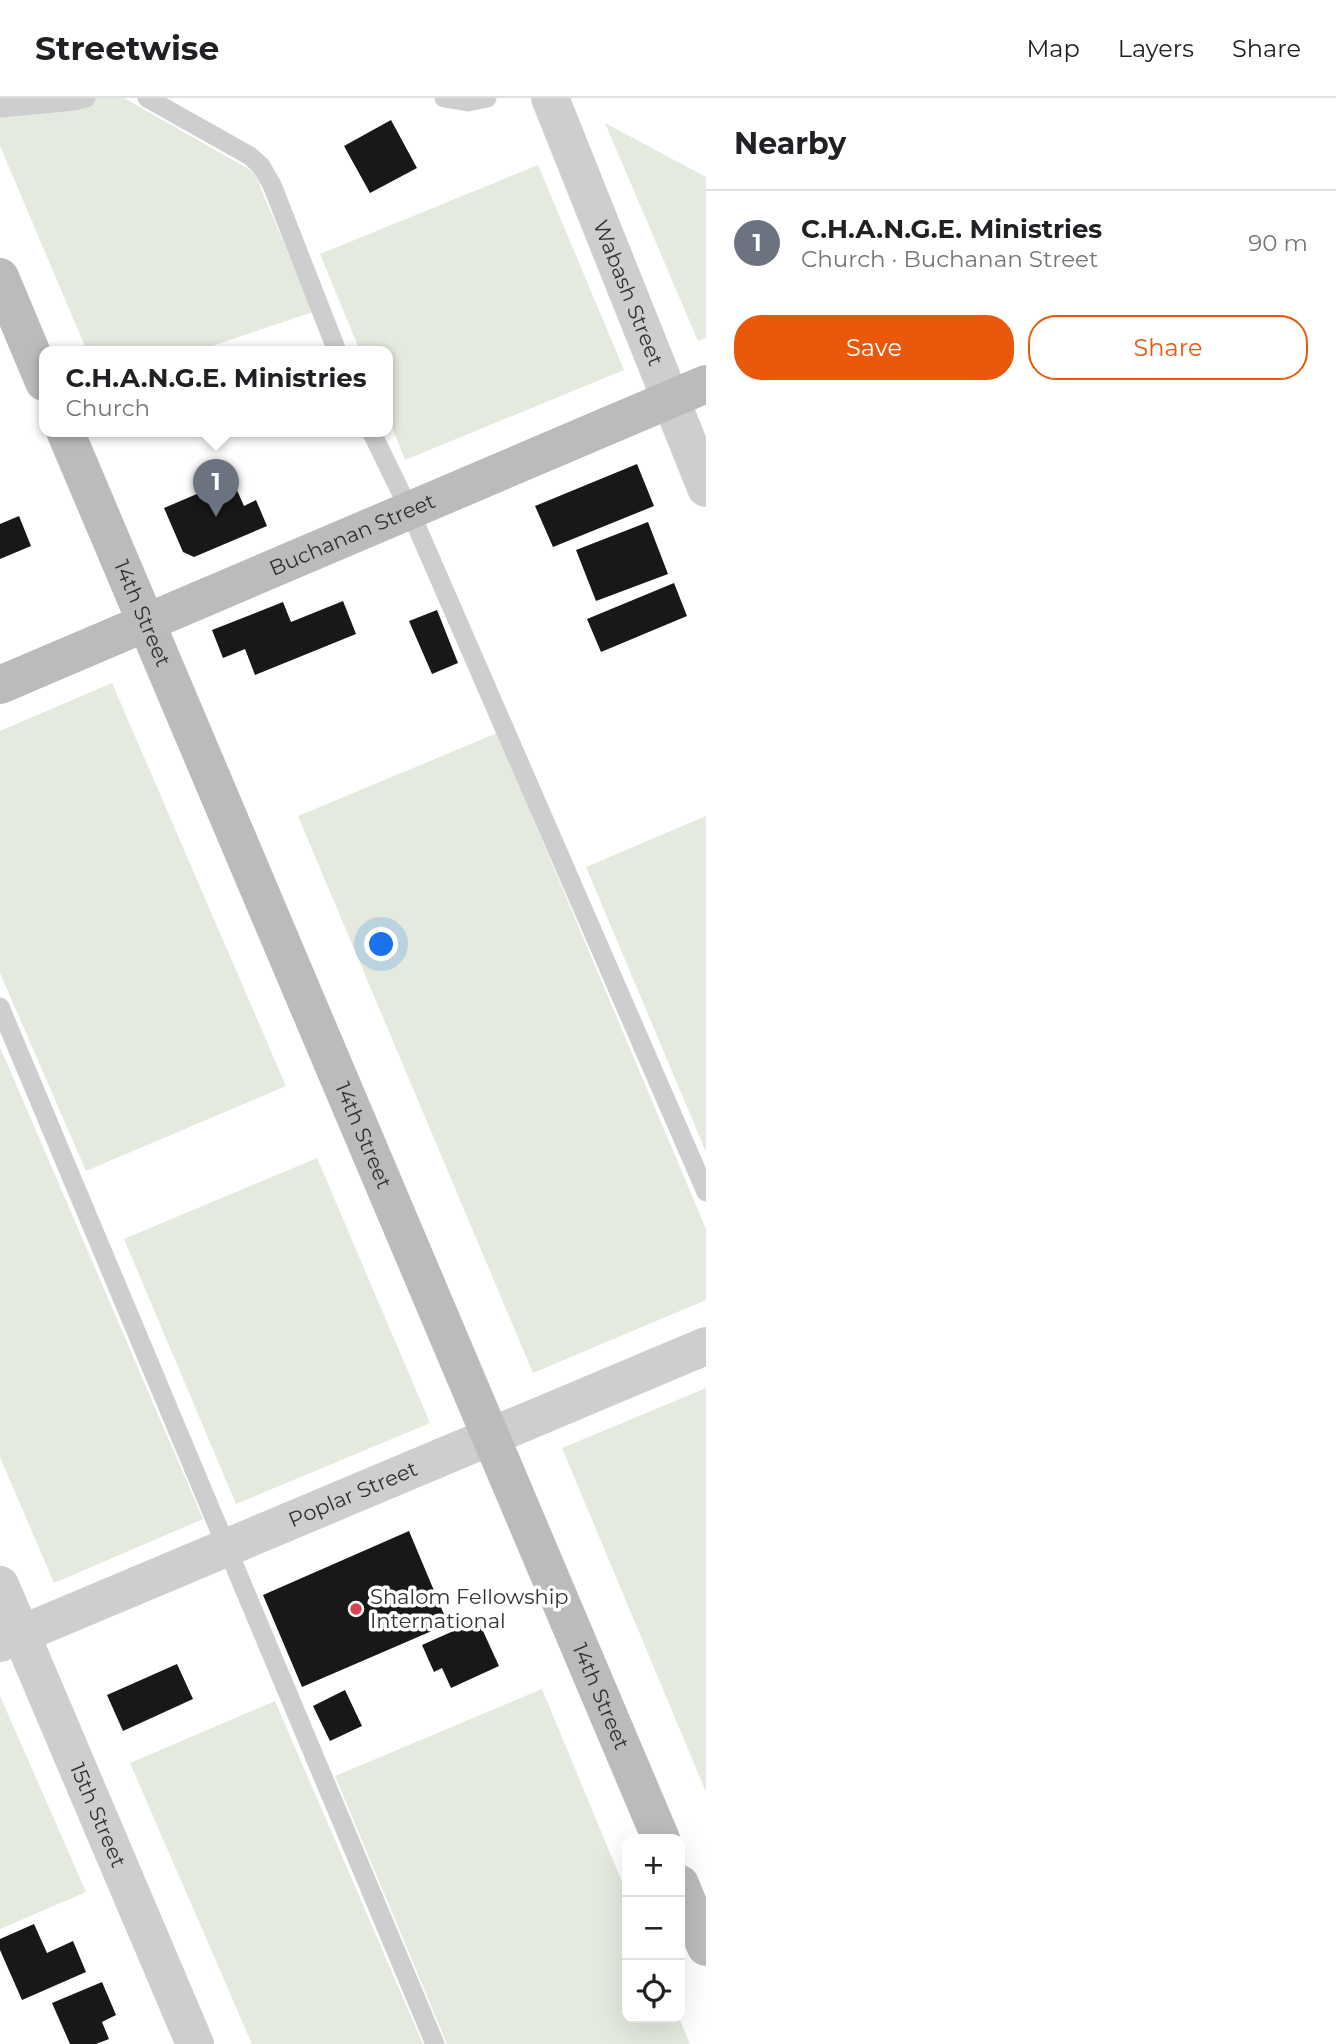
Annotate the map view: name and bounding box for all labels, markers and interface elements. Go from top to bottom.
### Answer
text: Streetwise [35,28,219,68]
text: Map [1026,34,1080,63]
text: Layers [1118,34,1194,63]
text: Share [1232,34,1301,63]
text: Nearby [734,125,846,162]
text: C.H.A.N.G.E. Ministries [801,213,1102,245]
street label: Wabash Street [588,216,669,369]
text: 1 [752,229,762,257]
text: 90 m [1248,229,1308,257]
text: Church · Buchanan Street [801,245,1098,273]
button: Save [734,315,1014,380]
button: Share [1028,315,1308,380]
popup [39,346,393,437]
text: C.H.A.N.G.E. Ministries [65,362,367,394]
text: Church [65,394,150,422]
pin: 1 [193,459,239,517]
street label: Buchanan Street [265,488,439,581]
street label: 14th Street [109,556,176,670]
your location [364,927,398,961]
street label: 14th Street [330,1078,397,1192]
street label: Poplar Street [285,1456,421,1532]
place label: Shalom Fellowship International [370,1584,569,1633]
marker: Shalom Fellowship International [348,1601,364,1617]
street label: 14th Street [567,1639,635,1753]
street label: 15th Street [65,1759,131,1871]
map controls [622,1834,685,2023]
button: + [622,1834,685,1897]
button: − [622,1897,685,1960]
button: locate [622,1960,685,2023]

